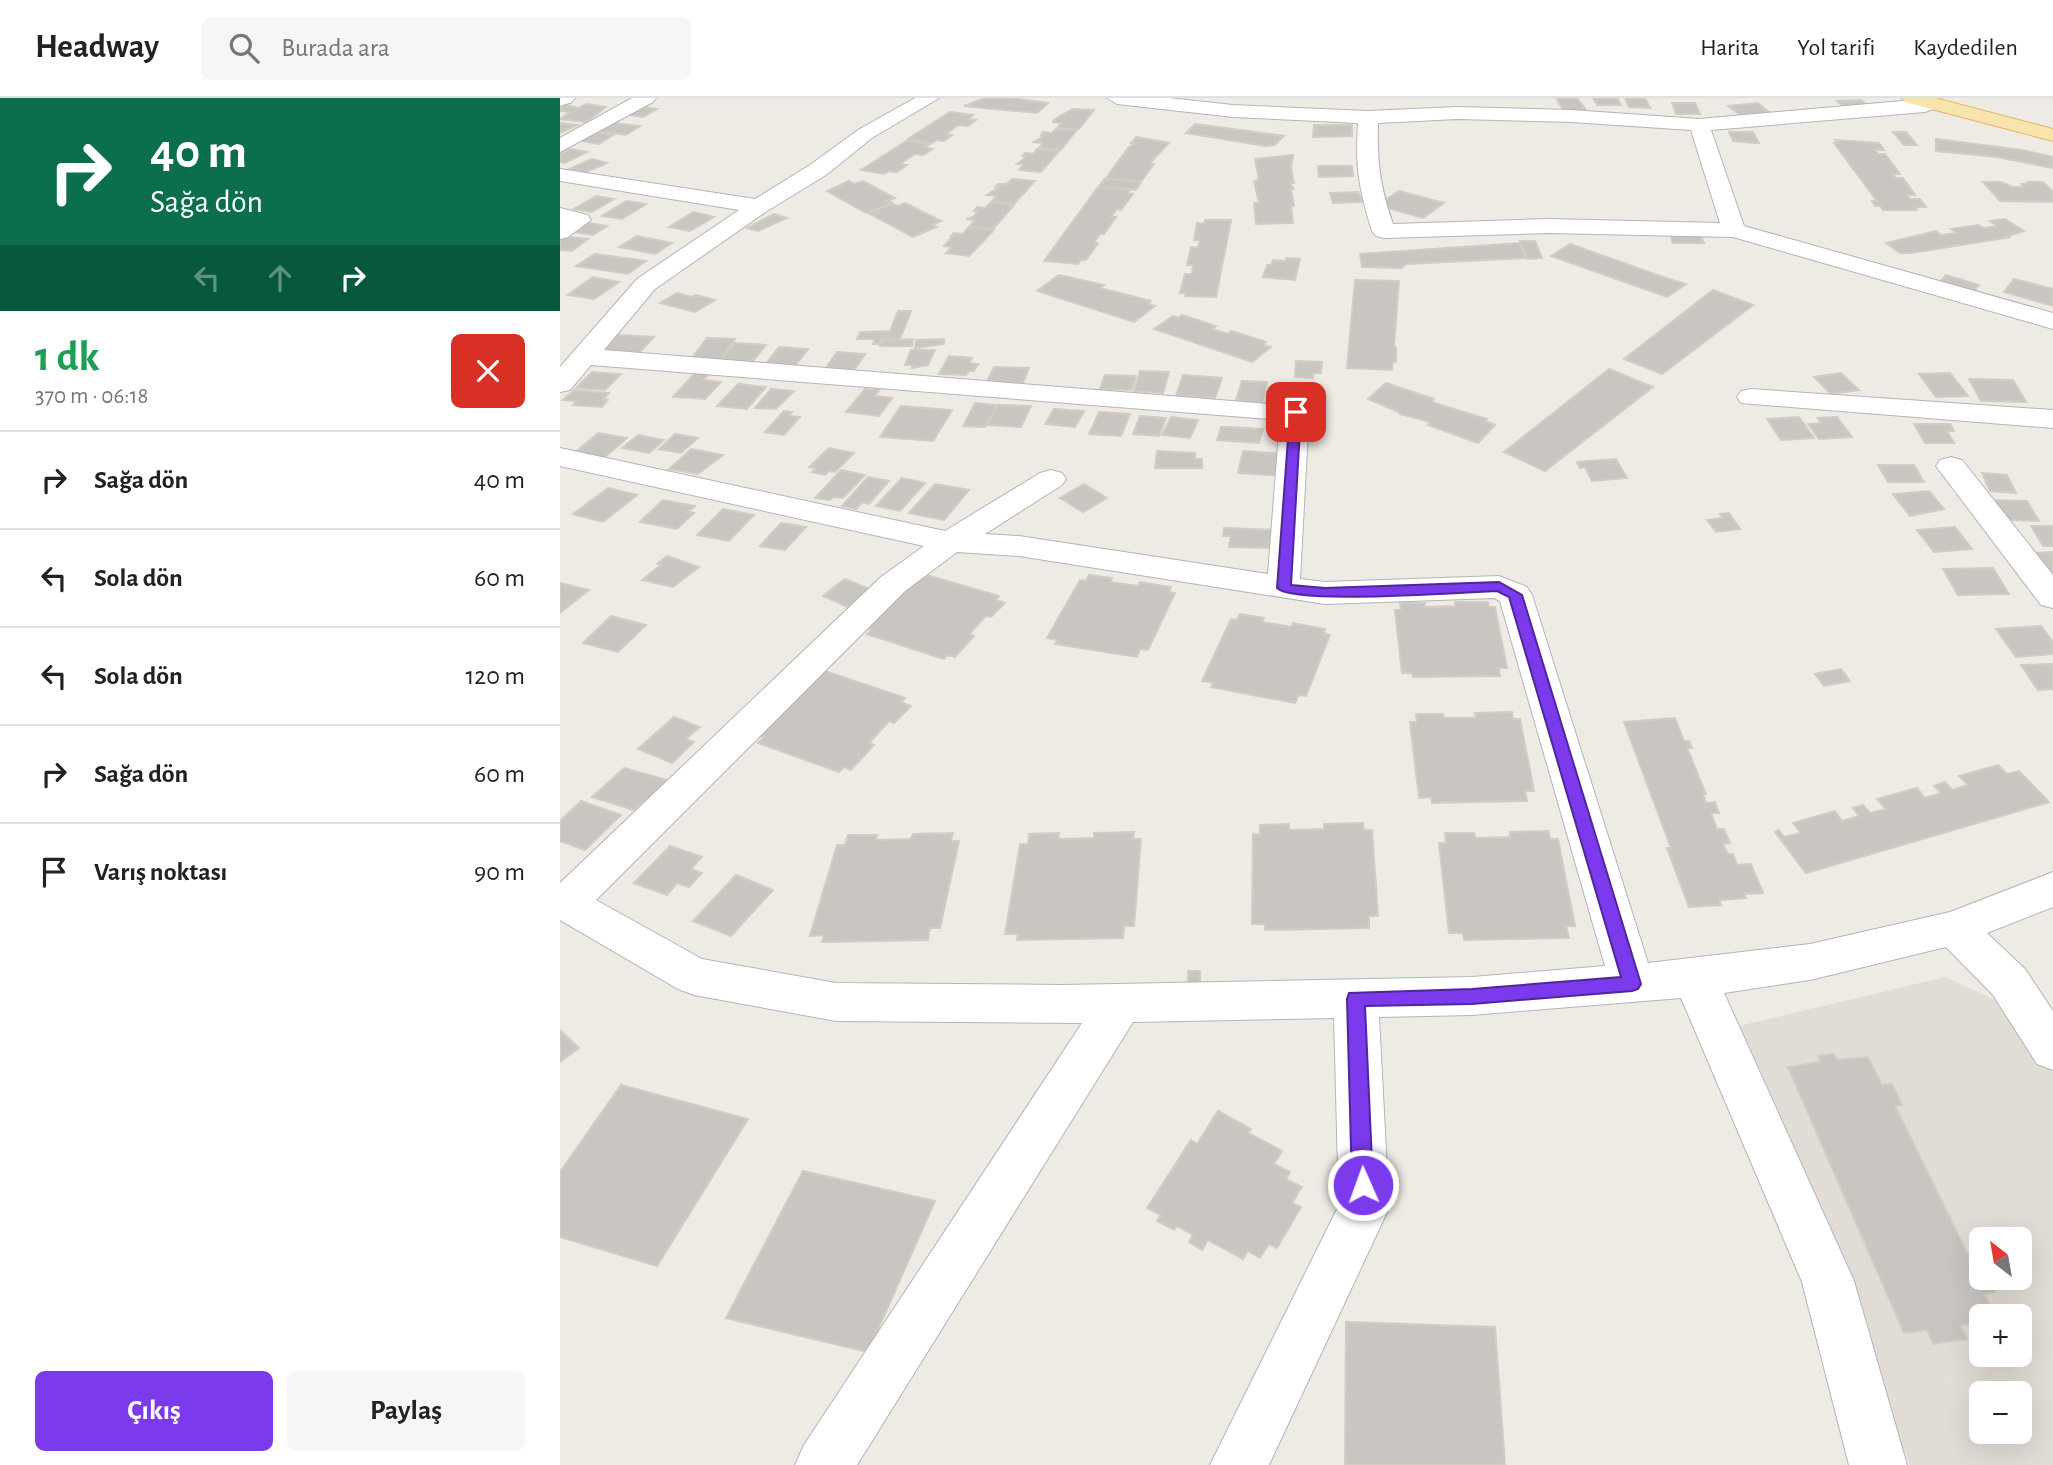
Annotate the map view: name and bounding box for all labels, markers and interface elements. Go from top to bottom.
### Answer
search box [201,17,691,80]
icon: search [225,29,263,67]
text: Headway [35,31,159,64]
text: Burada ara [281,35,390,61]
text: Harita [1700,36,1759,60]
text: Yol tarifi [1797,36,1875,60]
text: Kaydedilen [1913,36,2018,60]
icon: right [35,126,126,217]
text: 40 m [150,128,247,177]
text: Sağa dön [150,186,263,218]
icon: left [188,259,226,297]
icon: ahead [261,259,299,297]
icon: right [334,259,372,297]
button: close [451,334,525,408]
text: 1 dk [35,336,99,378]
pin [1266,382,1326,442]
text: 370 m · 06:18 [35,385,148,408]
icon: arrive [1277,393,1315,431]
icon: right [35,461,73,499]
text: Sağa dön [94,467,188,493]
text: 40 m [474,467,525,493]
icon: left [35,559,73,597]
text: Sola dön [94,565,183,591]
text: 60 m [474,565,525,591]
icon: left [35,657,73,695]
text: Sola dön [94,663,183,689]
text: 120 m [465,663,525,689]
icon: right [35,755,73,793]
text: Sağa dön [94,761,188,787]
text: 60 m [474,761,525,787]
icon: arrive [35,853,73,891]
text: Varış noktası [94,859,227,885]
text: 90 m [474,859,525,885]
position arrow [1326,1148,1400,1222]
north arrow [1969,1227,2032,1290]
map controls [1969,1227,2032,1444]
button: + [1969,1304,2032,1367]
button: Çıkış [35,1371,273,1451]
button: Paylaş [287,1371,525,1451]
button: − [1969,1381,2032,1444]

